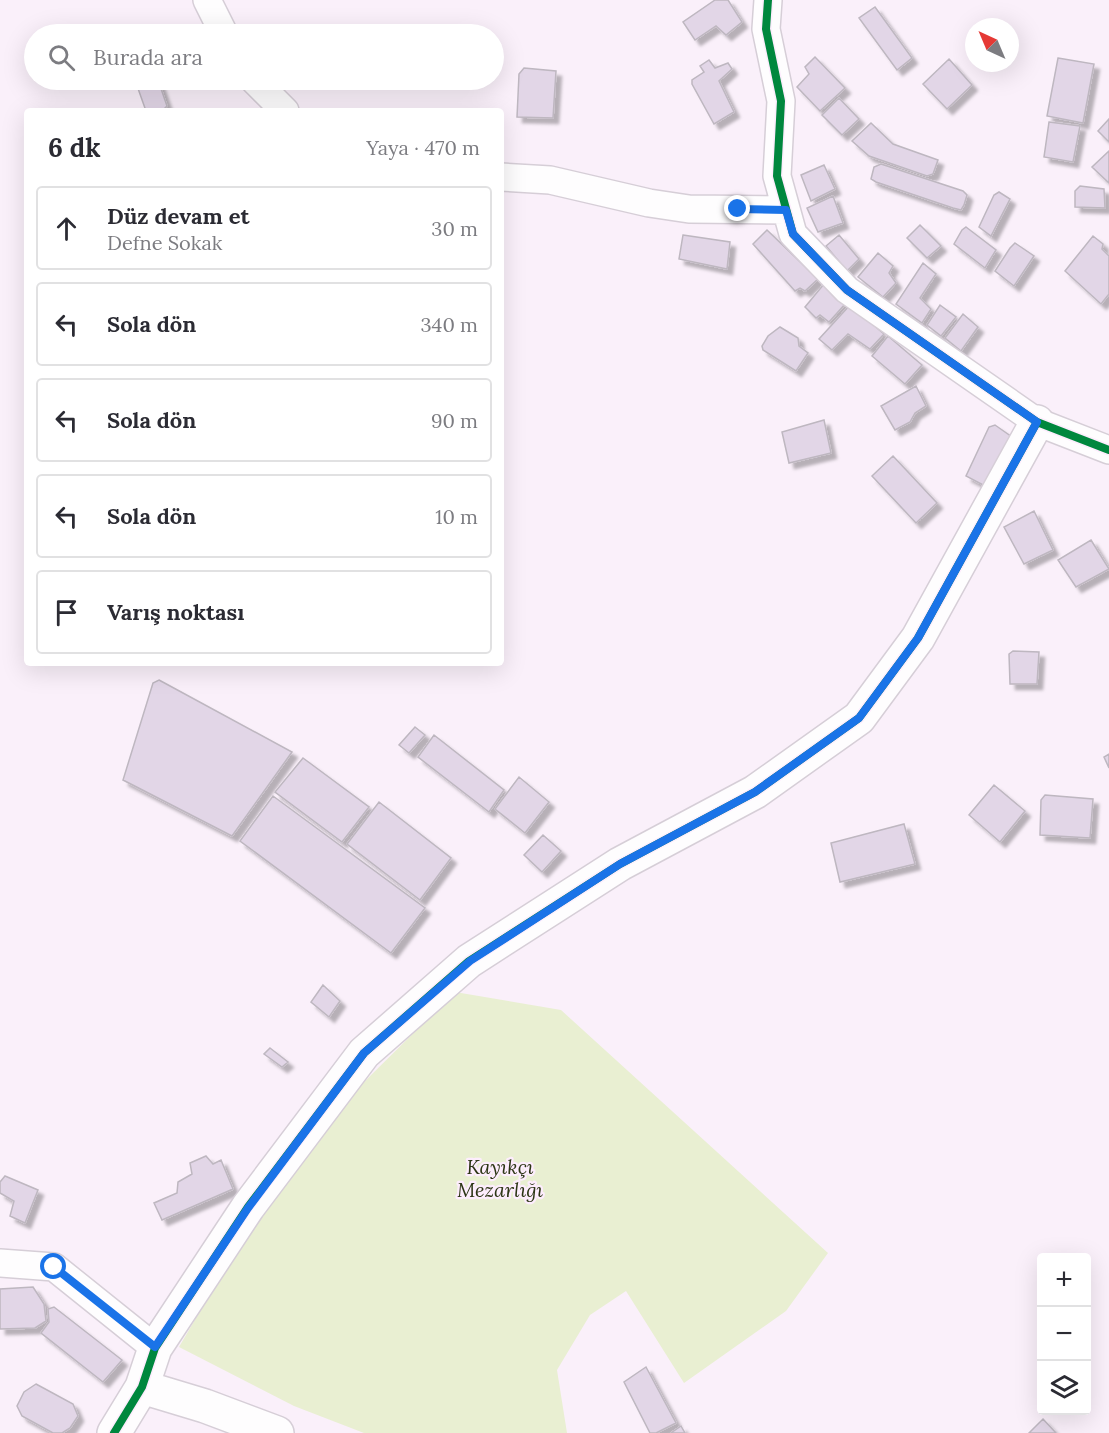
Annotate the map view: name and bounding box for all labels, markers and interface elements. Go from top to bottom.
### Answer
north arrow [965,18,1019,72]
search box [24,24,504,90]
icon: search [45,41,78,74]
text: Burada ara [93,43,203,71]
text: 6 dk [48,131,101,164]
text: Yaya · 470 m [366,135,480,160]
route end [724,195,750,221]
text: Düz devam et [107,202,250,230]
icon: ahead [50,212,83,245]
text: 30 m [431,216,478,241]
text: Defne Sokak [107,230,223,255]
icon: left [50,308,83,341]
text: Sola dön [107,310,196,338]
text: 340 m [420,312,478,337]
icon: left [50,404,83,437]
text: Sola dön [107,406,196,434]
text: 90 m [431,408,478,433]
icon: left [50,500,83,533]
text: Sola dön [107,502,196,530]
text: 10 m [435,504,478,529]
icon: arrive [50,596,83,629]
text: Varış noktası [107,598,244,626]
park label: Kayıkçı Mezarlığı [457,1154,544,1202]
route start [40,1253,66,1279]
map controls [1037,1253,1091,1415]
button: + [1037,1253,1091,1307]
button: − [1037,1307,1091,1361]
button: layers [1037,1361,1091,1415]

